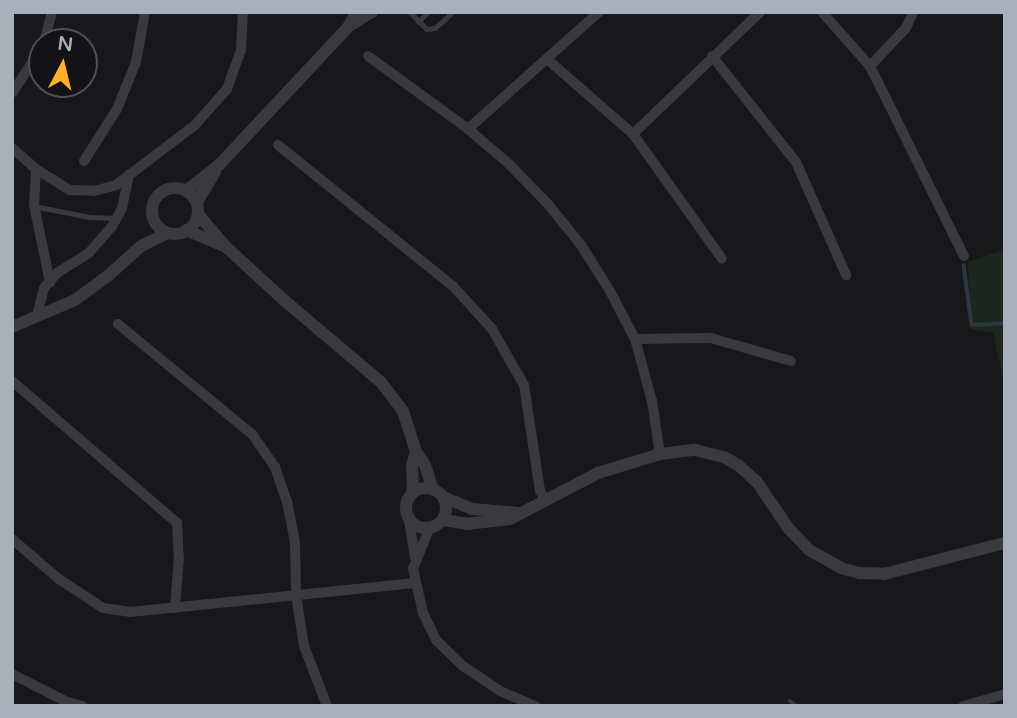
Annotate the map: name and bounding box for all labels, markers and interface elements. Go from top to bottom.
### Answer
north arrow [28,28,98,98]
text: N [56,32,74,56]

